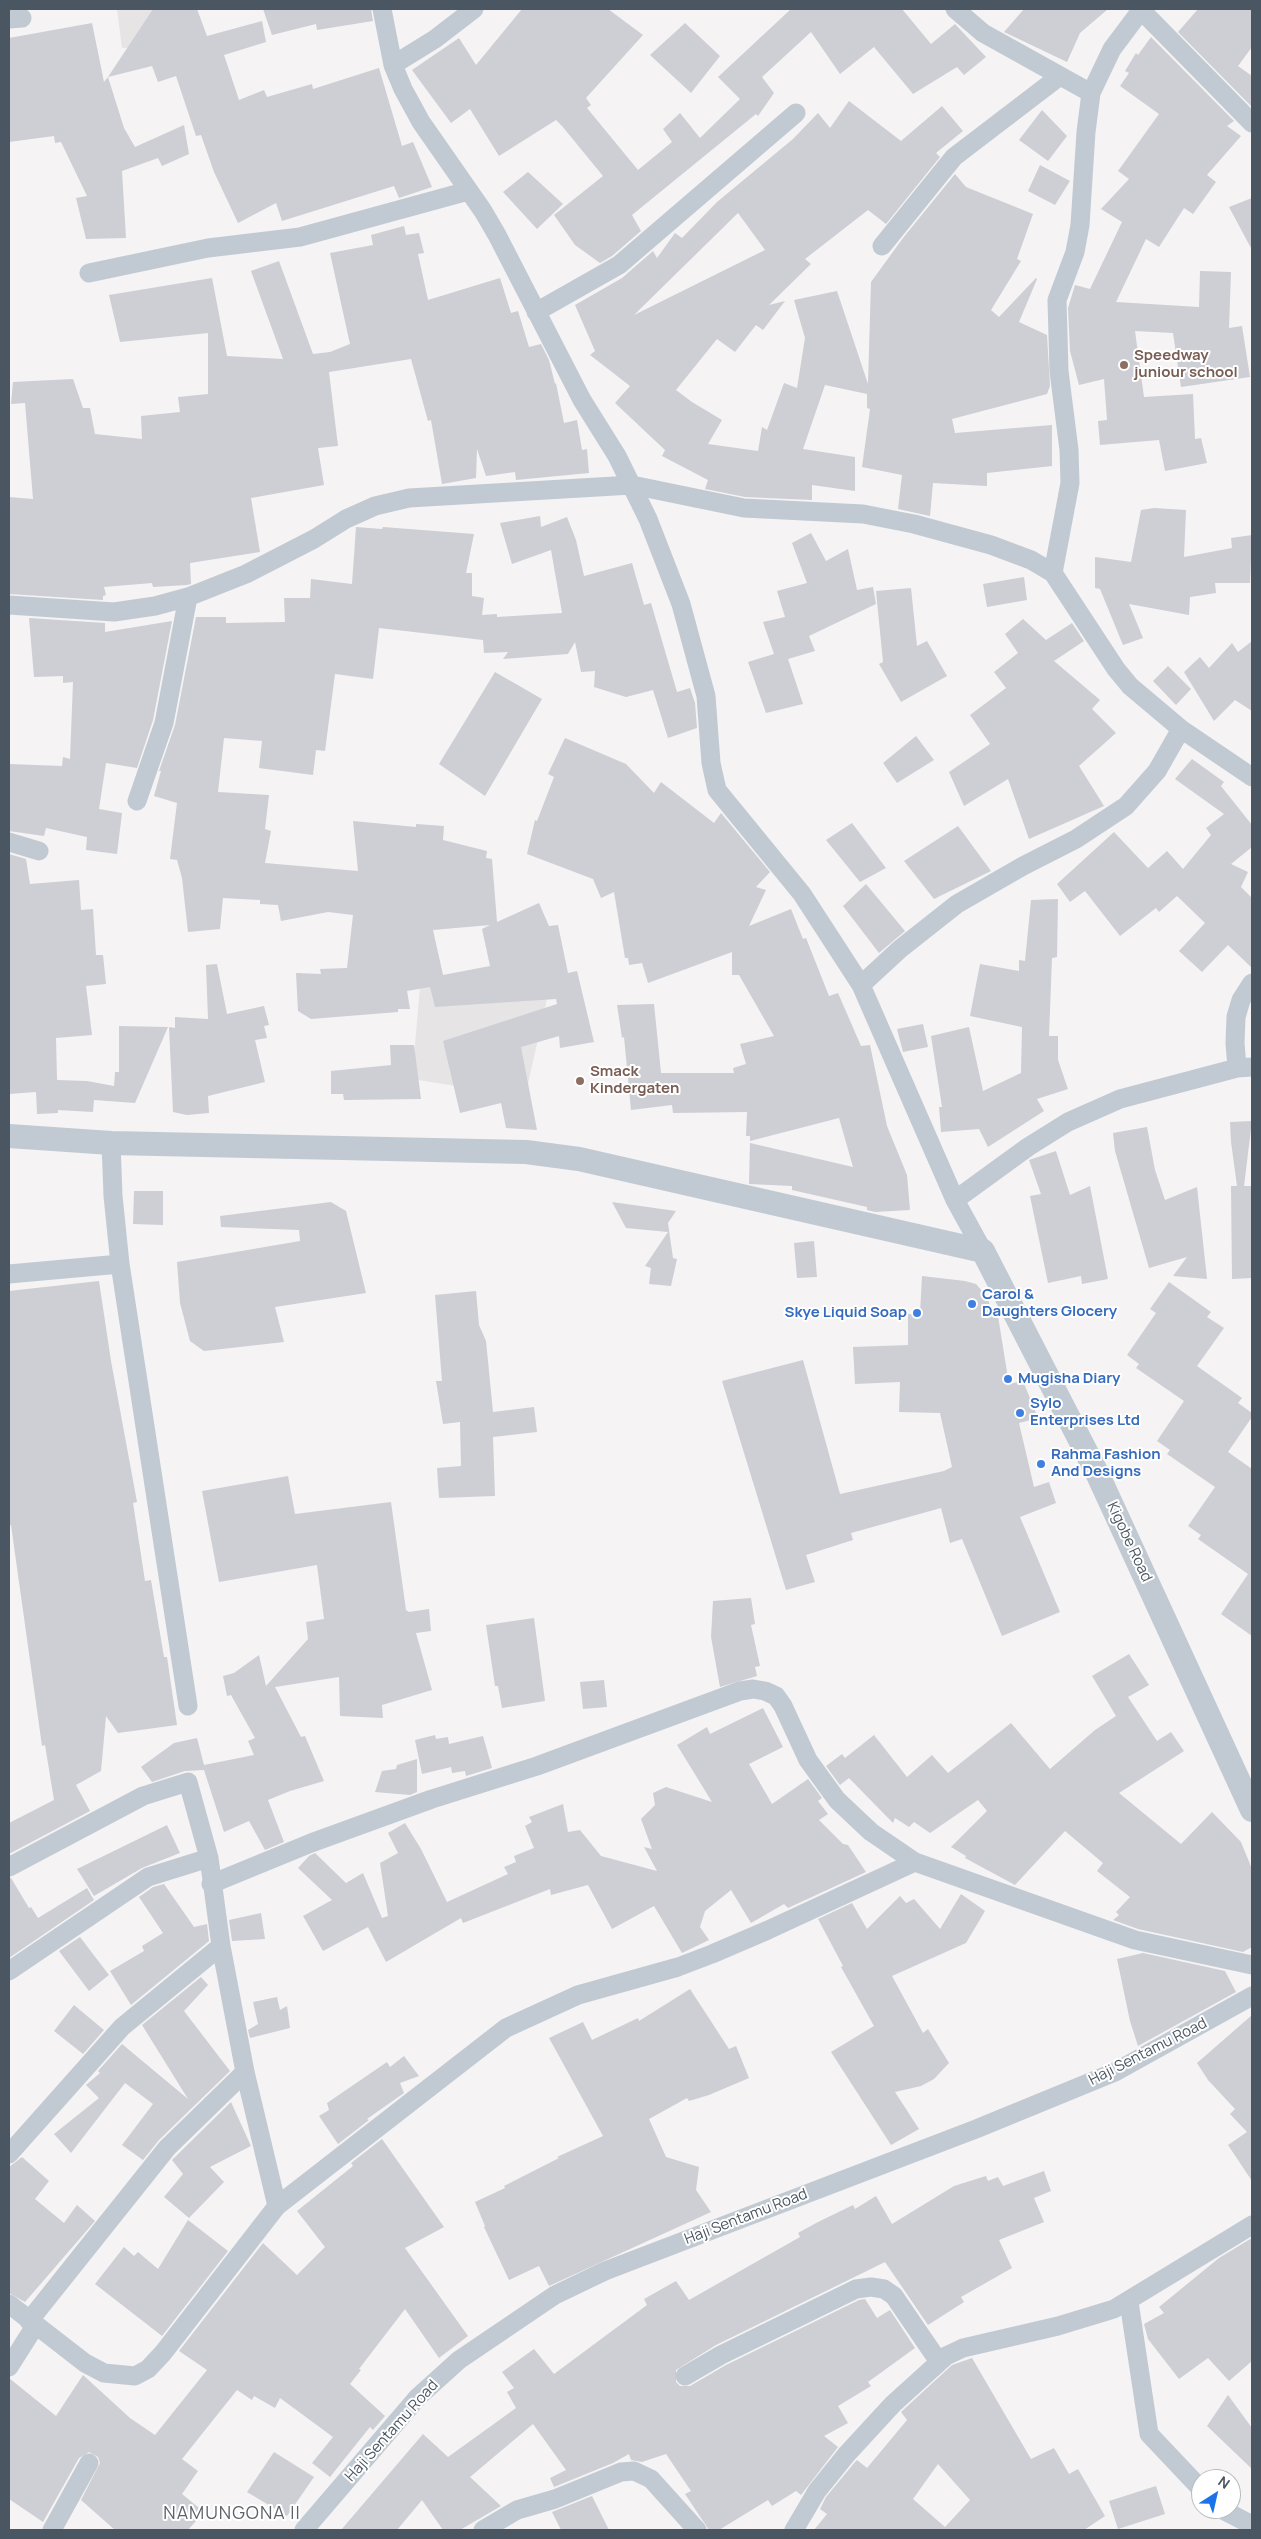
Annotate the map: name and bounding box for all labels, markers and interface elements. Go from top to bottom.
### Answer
place label: Speedway juniour school [1134,347,1238,382]
marker: Speedway juniour school [1118,359,1130,371]
place label: Smack Kindergaten [590,1063,679,1098]
marker: Smack Kindergaten [574,1075,586,1087]
place label: Carol & Daughters Glocery [982,1286,1117,1321]
marker: Carol & Daughters Glocery [966,1298,978,1310]
place label: Skye Liquid Soap [785,1304,907,1322]
marker: Skye Liquid Soap [911,1307,923,1319]
place label: Mugisha Diary [1018,1370,1120,1388]
marker: Mugisha Diary [1002,1373,1014,1385]
place label: Sylo Enterprises Ltd [1030,1395,1140,1430]
marker: Sylo Enterprises Ltd [1014,1407,1026,1419]
place label: Rahma Fashion And Designs [1051,1446,1161,1481]
marker: Rahma Fashion And Designs [1035,1458,1047,1470]
street label: Kigobe Road [1103,1499,1155,1585]
street label: Haji Sentamu Road [1086,2014,1210,2090]
street label: Haji Sentamu Road [682,2185,810,2249]
street label: Haji Sentamu Road [342,2377,442,2485]
north arrow [1191,2469,1241,2519]
text: N [1215,2471,1234,2493]
district label: NAMUNGONA II [162,2503,302,2525]

